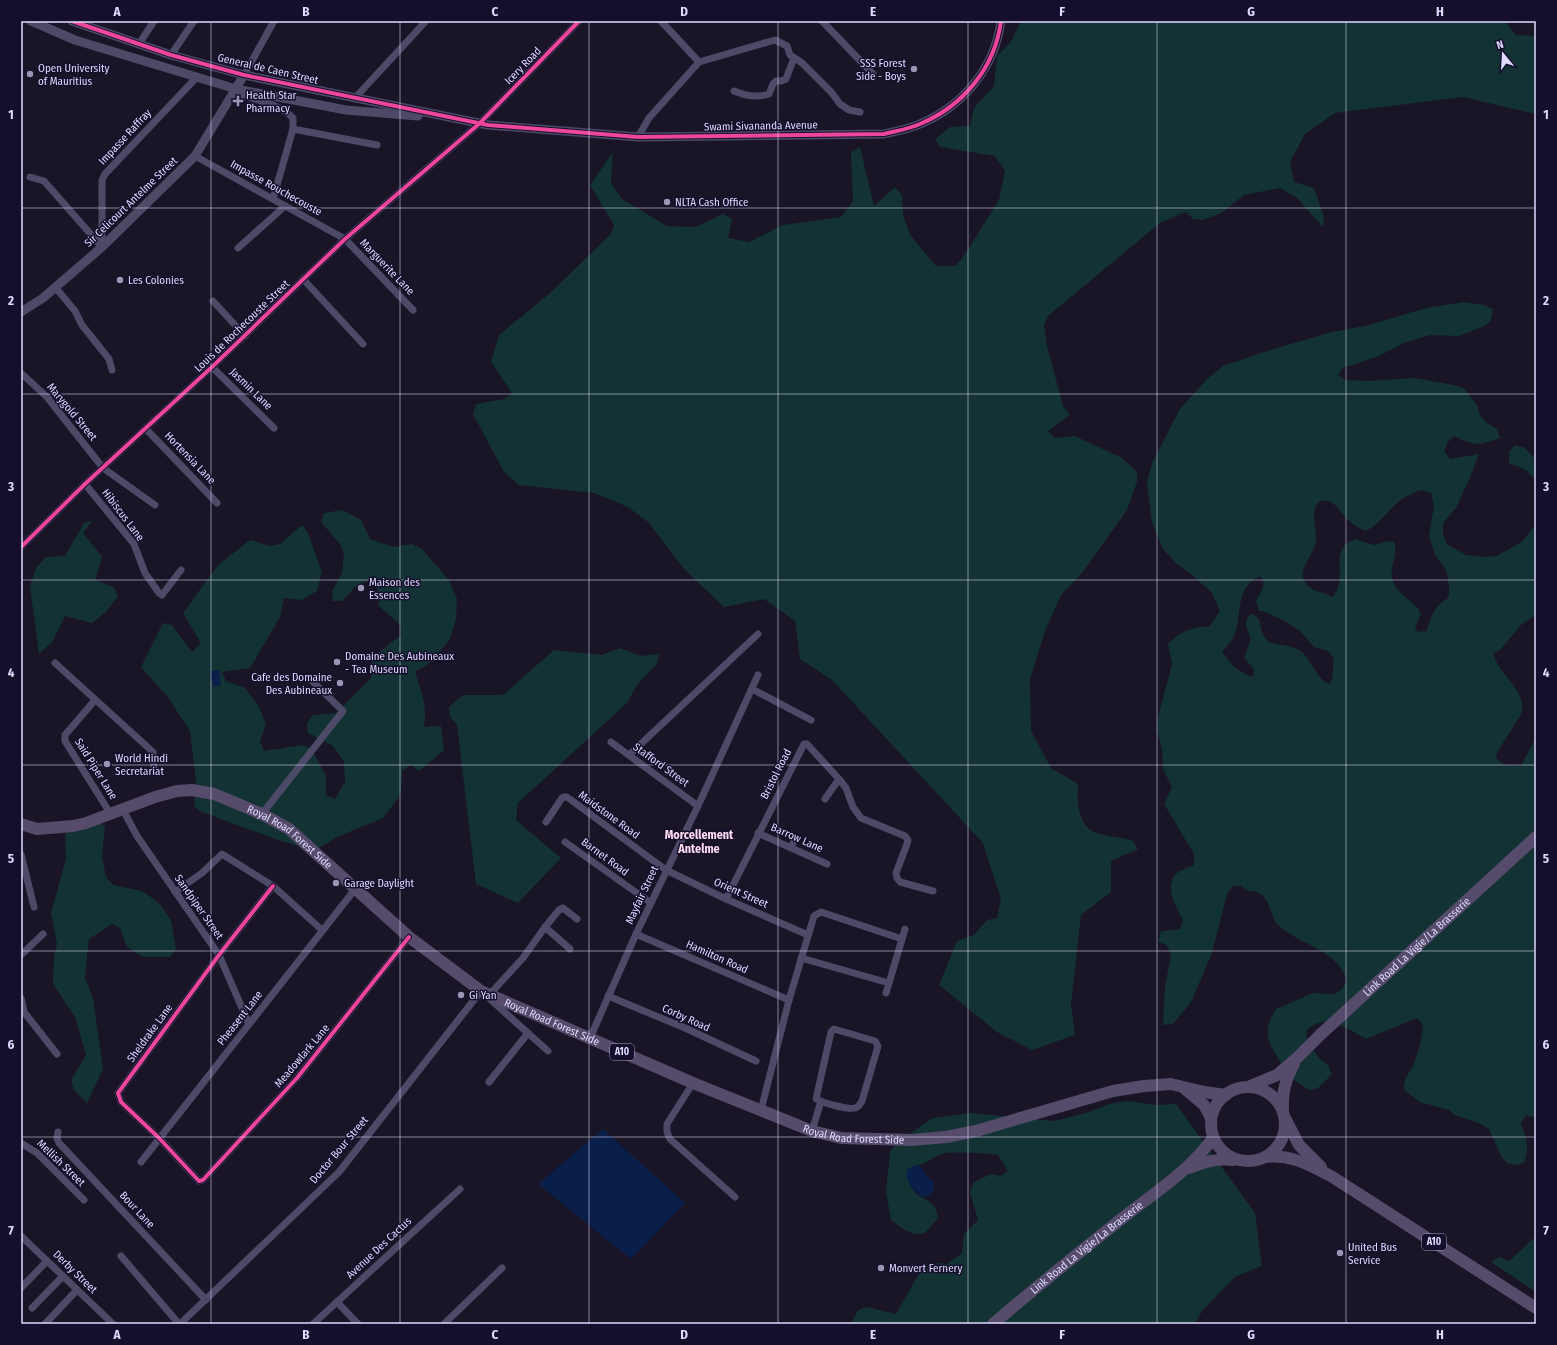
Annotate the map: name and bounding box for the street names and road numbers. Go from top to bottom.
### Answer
street label: Icery Road [502,45,544,87]
street label: General de Caen Street [216,51,320,87]
street label: Impasse Raffray [96,106,154,168]
street label: Swami Sivananda Avenue [704,119,818,133]
street label: Sir Celicourt Antelme Street [82,154,180,250]
street label: Impasse Rouchecouste [228,157,324,219]
street label: Marguerite Lane [357,236,417,298]
street label: Louis de Rochecouste Street [192,277,292,375]
street label: Jasmin Lane [227,366,275,412]
street label: Marygold Street [44,381,100,444]
street label: Hortensia Lane [162,429,218,487]
street label: Hibiscus Lane [99,486,147,544]
street label: Said Piper Lane [72,736,120,802]
street label: Stafford Street [631,740,692,790]
street label: Bristol Road [758,747,794,801]
street label: Maidstone Road [576,788,642,842]
street label: Royal Road Forest Side [245,802,335,871]
street label: Barrow Lane [769,821,825,855]
street label: Barnet Road [579,835,631,879]
street label: Mayfair Street [623,863,661,926]
street label: Sandpiper Street [172,872,226,942]
street label: Orient Street [712,875,770,911]
street label: Link Road La Vigie/La Brasserie [1360,894,1473,999]
street label: Hamilton Road [684,938,750,976]
street label: Pheasent Lane [215,988,265,1048]
street label: Royal Road Forest Side [503,996,602,1048]
street label: Sheldrake Lane [125,1001,175,1065]
street label: Corby Road [660,1002,712,1034]
street label: Meadowlark Lane [272,1022,332,1090]
road number: A10 [610,1044,634,1060]
street label: Doctor Bour Street [307,1114,371,1186]
street label: Royal Road Forest Side [801,1122,905,1146]
street label: Mellish Street [34,1137,88,1189]
street label: Bour Lane [117,1189,157,1231]
street label: Link Road La Vigie/La Brasserie [1028,1198,1145,1296]
street label: Avenue Des Cactus [344,1214,415,1282]
road number: A10 [1422,1234,1446,1250]
street label: Derby Street [50,1248,100,1296]

